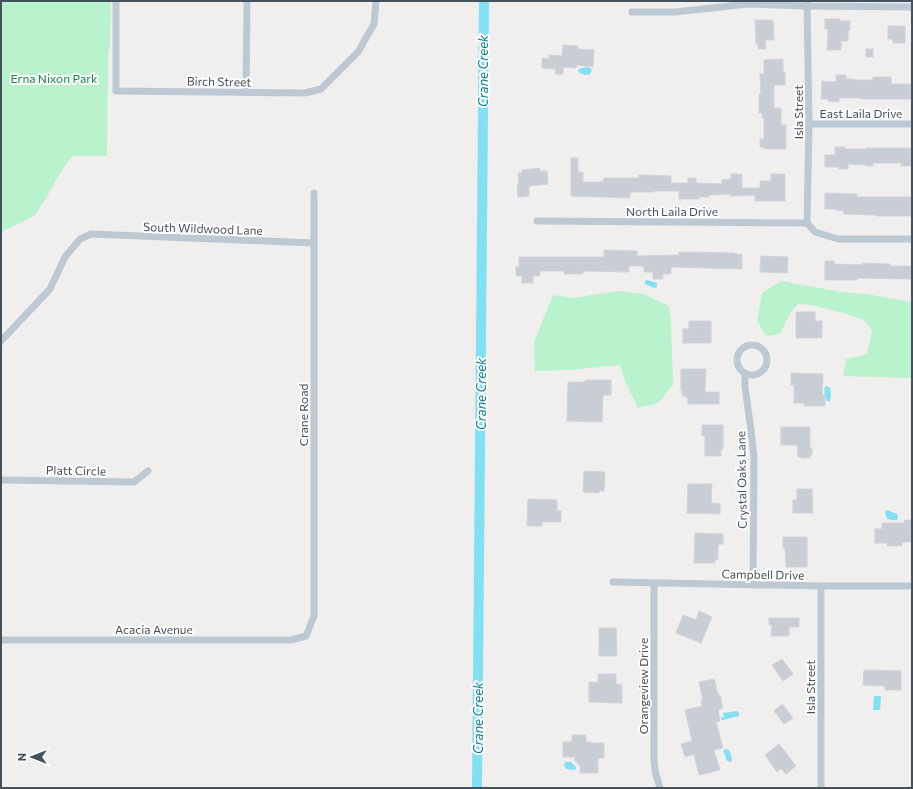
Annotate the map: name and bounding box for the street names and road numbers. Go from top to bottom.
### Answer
street label: Birch Street [187,73,251,89]
street label: Isla Street [791,85,805,139]
street label: East Laila Drive [820,106,902,120]
street label: North Laila Drive [626,204,718,218]
street label: South Wildwood Lane [143,219,263,237]
street label: Crane Road [296,384,310,446]
street label: Crystal Oaks Lane [733,431,749,529]
street label: Platt Circle [46,462,106,478]
street label: Campbell Drive [721,566,805,582]
street label: Acacia Avenue [115,622,193,636]
street label: Orangeview Drive [636,638,650,734]
street label: Isla Street [803,660,817,714]

